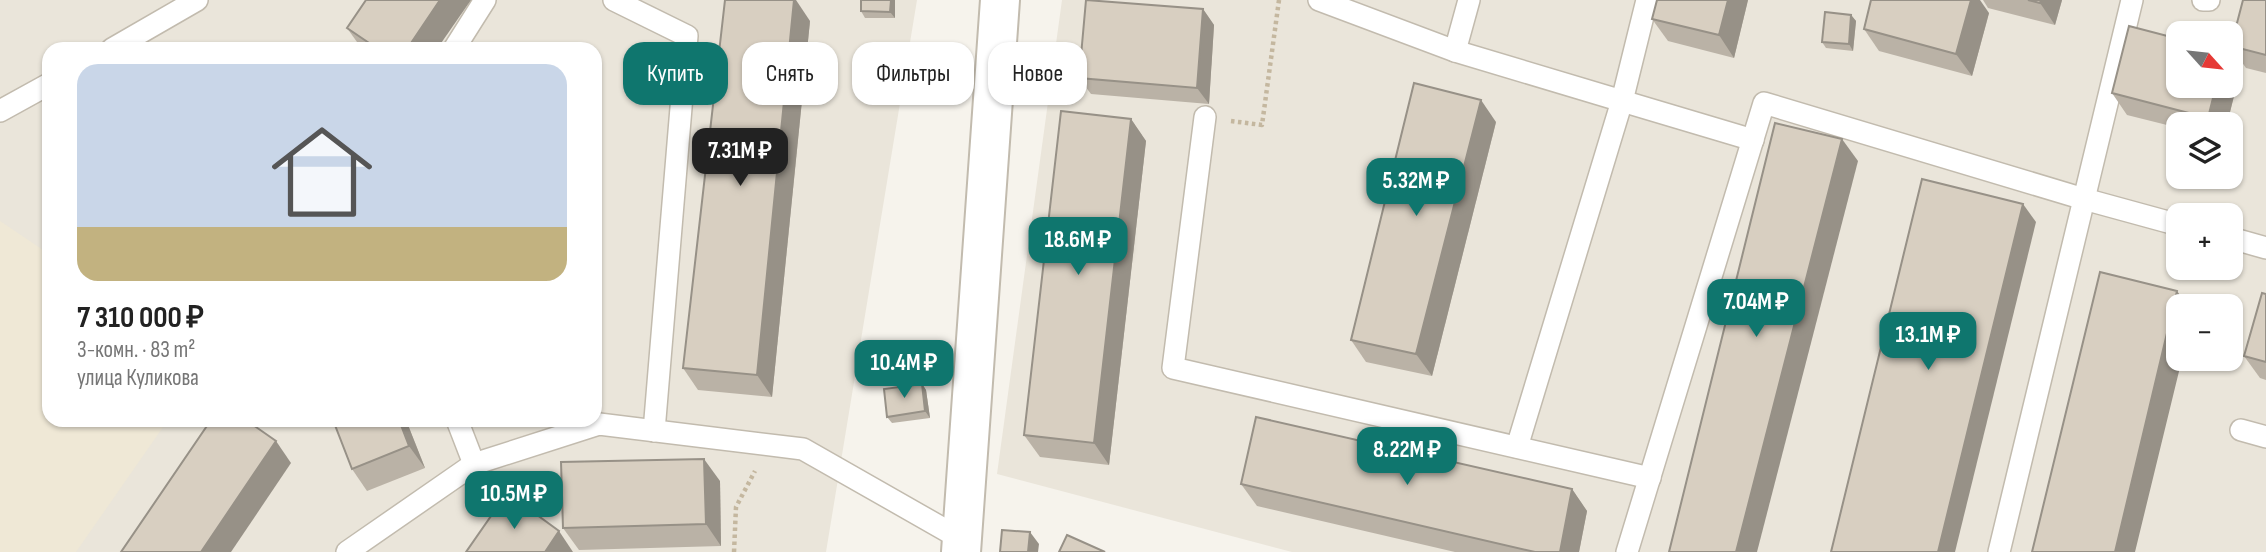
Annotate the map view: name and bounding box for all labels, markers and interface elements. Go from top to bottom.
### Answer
north arrow [2166,21,2244,98]
map controls [2166,21,2243,371]
chip: Купить [623,42,728,105]
chip: Снять [742,42,838,105]
chip: Фильтры [852,42,974,105]
chip: Новое [988,42,1087,105]
icon: home [259,109,385,235]
button: layers [2166,112,2243,189]
pin: 7.31M ₽ [675,128,805,188]
text: 7.31M ₽ [708,137,772,165]
pin: 5.32M ₽ [1351,158,1481,218]
text: 5.32M ₽ [1382,167,1450,195]
button: + [2166,203,2243,280]
pin: 18.6M ₽ [1013,218,1143,277]
text: 18.6M ₽ [1045,226,1111,254]
pin: 7.04M ₽ [1691,280,1821,339]
text: 7.04M ₽ [1723,288,1789,316]
button: − [2166,294,2243,371]
text: 7 310 000 ₽ [77,300,204,336]
pin: 13.1M ₽ [1863,312,1993,372]
text: 13.1M ₽ [1895,321,1961,349]
text: 3-комн. · 83 m² [77,336,195,364]
pin: 10.4M ₽ [839,340,969,400]
text: 10.4M ₽ [871,349,938,377]
text: улица Куликова [77,364,199,392]
pin: 8.22M ₽ [1342,428,1472,487]
text: 8.22M ₽ [1373,436,1441,464]
pin: 10.5M ₽ [449,472,579,531]
text: 10.5M ₽ [481,480,547,508]

